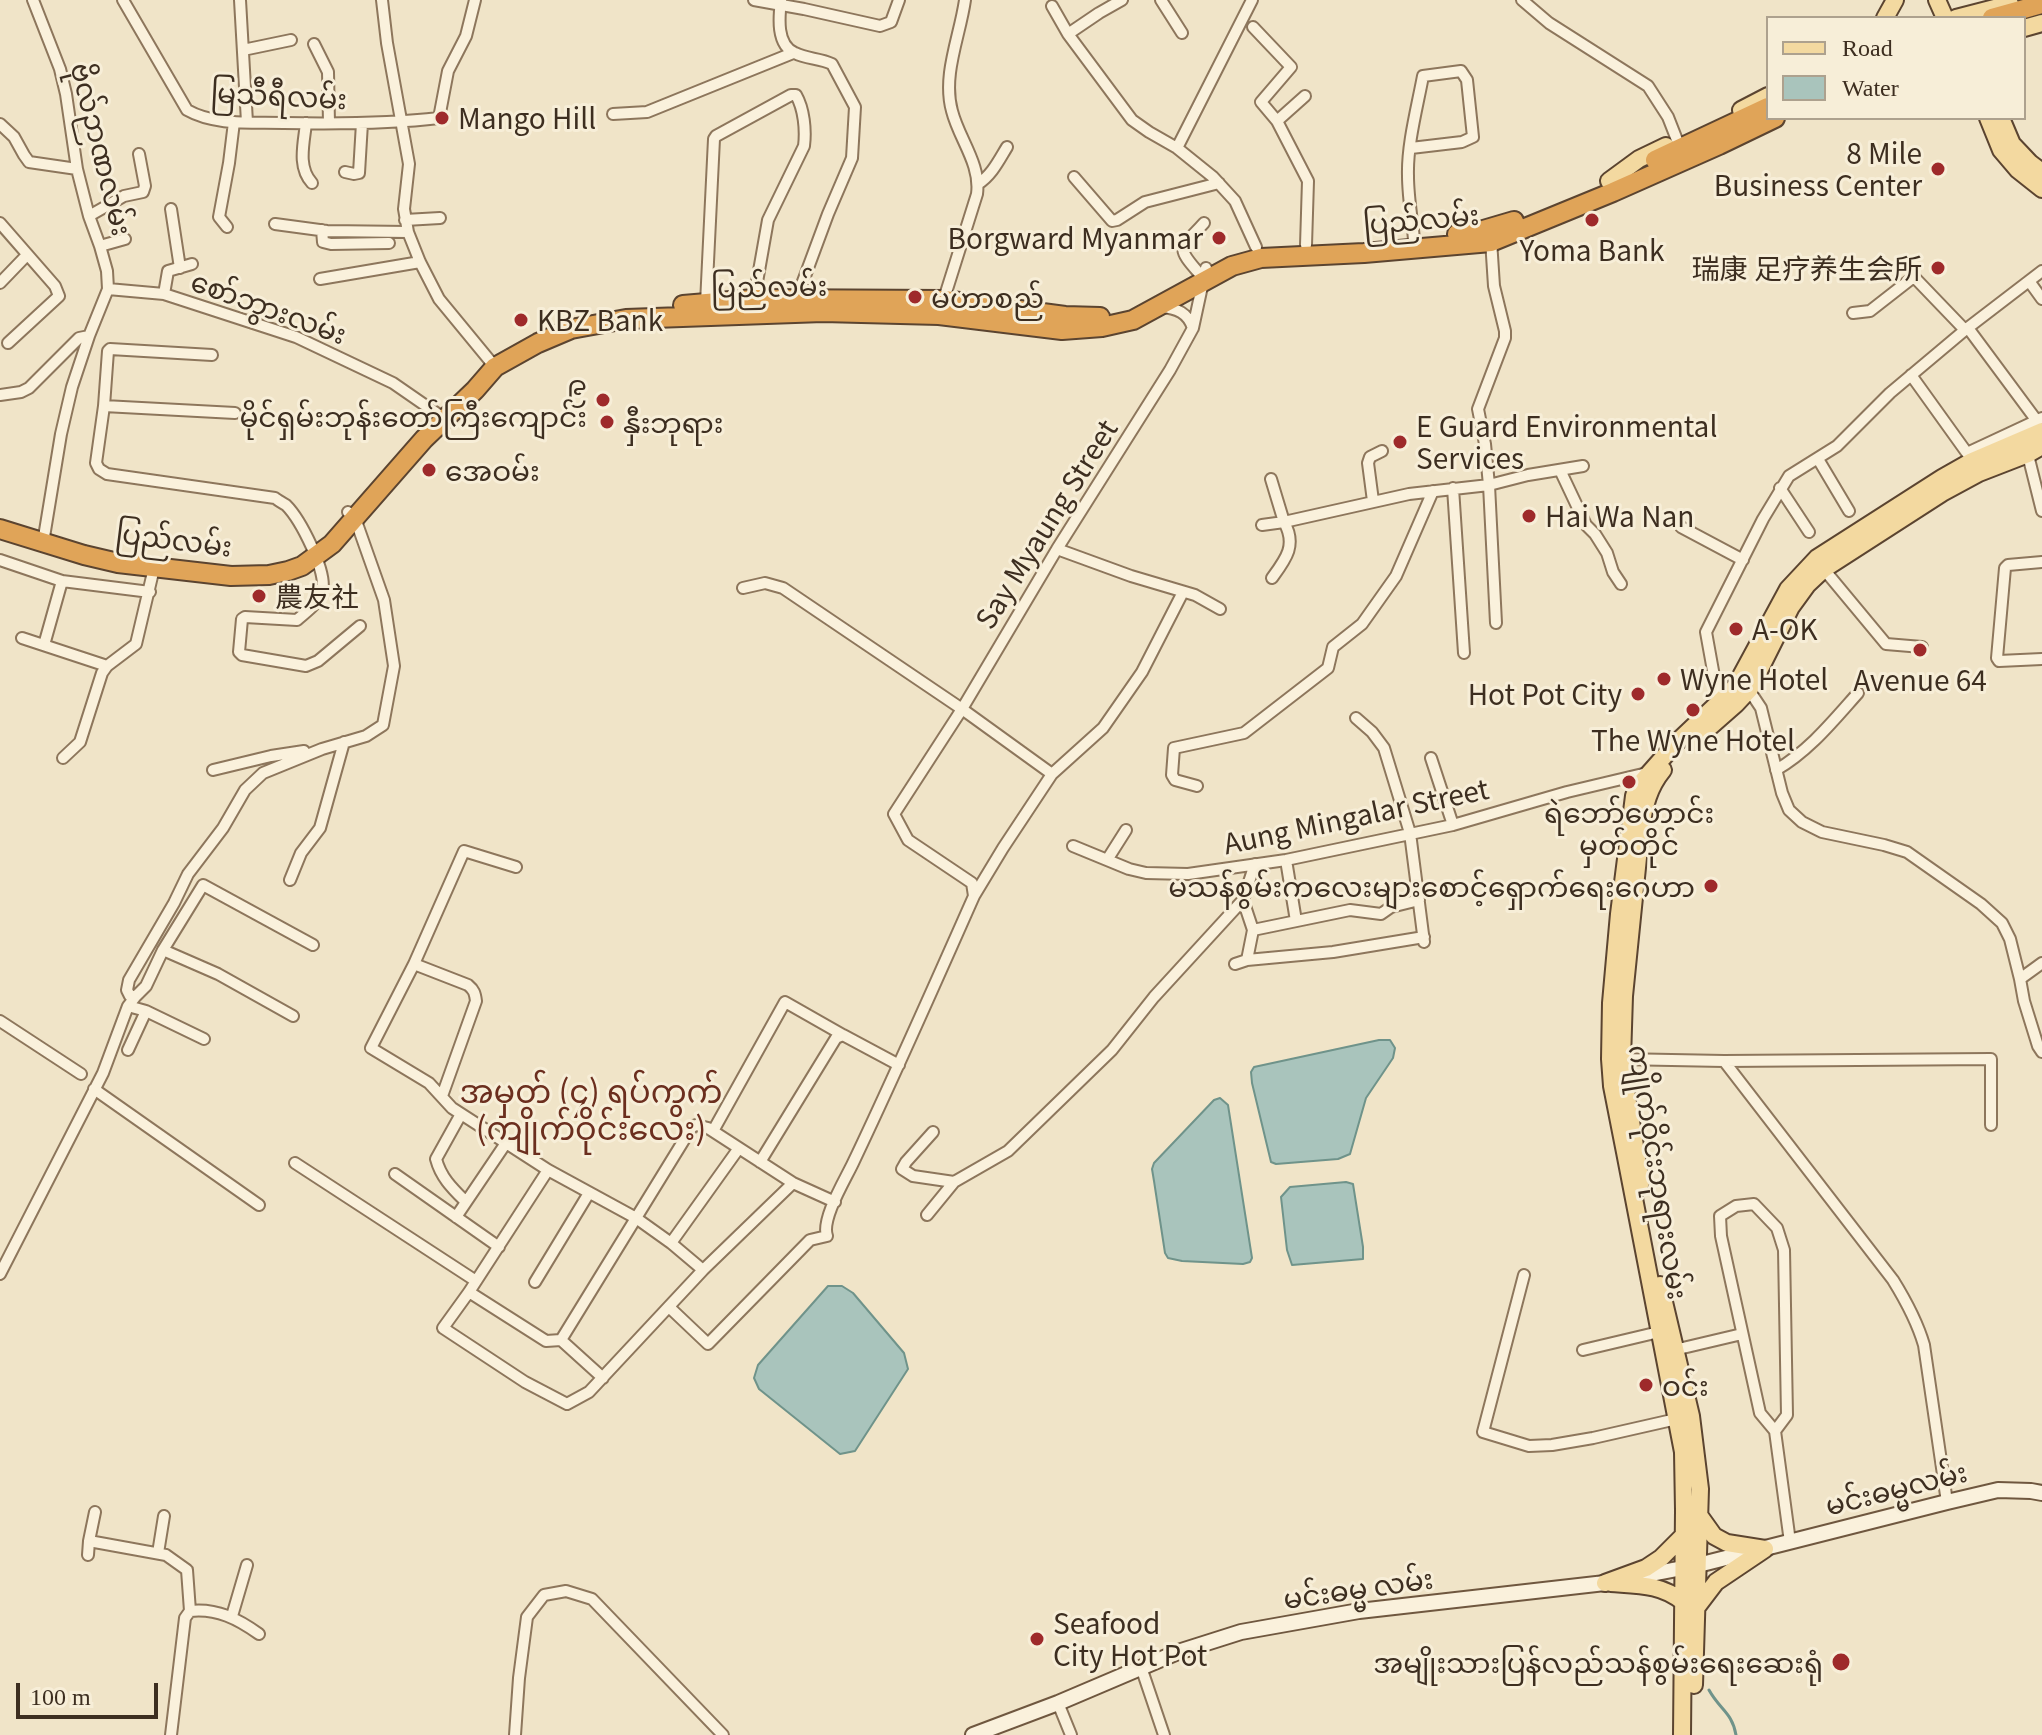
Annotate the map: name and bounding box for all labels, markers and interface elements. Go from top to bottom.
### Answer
legend [1766,16,2026,120]
text: Road [1842,35,1893,61]
street label: ဗိုလ်ဉာဏလမ်း [64,59,140,239]
street label: မြသီရီလမ်း [210,75,348,115]
text: Water [1842,75,1899,101]
place label: Mango Hill [458,101,596,135]
marker: Mango Hill [433,109,451,127]
place label: 8 Mile Business Center [1714,136,1922,202]
marker: 8 Mile Business Center [1929,160,1947,178]
street label: ပြည်လမ်း [1361,197,1481,241]
marker: Yoma Bank [1583,211,1601,229]
place label: Borgward Myanmar [948,221,1203,255]
marker: Borgward Myanmar [1210,229,1228,247]
place label: Yoma Bank [1519,233,1665,267]
place label: 瑞康 足疗养生会所 [1692,251,1922,285]
marker: 瑞康 足疗养生会所 [1929,259,1947,277]
street label: စော်ဘွားလမ်း [187,263,351,351]
street label: ပြည်လမ်း [710,268,828,304]
place label: မဟာစည် [931,280,1044,314]
marker: မဟာစည် [906,288,924,306]
place label: KBZ Bank [537,303,663,337]
marker: KBZ Bank [512,311,530,329]
place label: ၉ မိုင်ရှမ်းဘုန်းတော်ကြီးကျောင်း [239,367,587,433]
marker: ၉ မိုင်ရှမ်းဘုန်းတော်ကြီးကျောင်း [594,391,612,409]
place label: နှီးဘုရား [623,405,724,439]
place label: E Guard Environmental Services [1416,409,1717,475]
marker: နှီးဘုရား [598,413,616,431]
street label: Say Myaung Street [968,413,1124,635]
marker: E Guard Environmental Services [1391,433,1409,451]
place label: အေဝမ်း [445,453,540,487]
marker: အေဝမ်း [420,461,438,479]
place label: Hai Wa Nan [1545,499,1694,533]
marker: Hai Wa Nan [1520,507,1538,525]
street label: ပြည်လမ်း [114,515,234,563]
place label: 農友社 [275,579,359,613]
marker: 農友社 [250,587,268,605]
place label: A-OK [1752,612,1818,646]
marker: A-OK [1727,620,1745,638]
marker: Avenue 64 [1911,641,1929,659]
place label: Wyne Hotel [1680,662,1828,696]
place label: Avenue 64 [1853,663,1987,697]
marker: Wyne Hotel [1655,670,1673,688]
place label: Hot Pot City [1468,677,1622,711]
marker: Hot Pot City [1629,685,1647,703]
marker: The Wyne Hotel [1684,701,1702,719]
place label: The Wyne Hotel [1591,723,1795,757]
street label: Aung Mingalar Street [1220,771,1492,861]
marker: ရဲဘော်ဟောင်း မှတ်တိုင် [1620,773,1638,791]
place label: ရဲဘော်ဟောင်း မှတ်တိုင် [1544,795,1714,861]
place label: မသန်စွမ်းကလေးများစောင့်ရှောက်ရေးဂေဟာ [1168,869,1695,903]
marker: မသန်စွမ်းကလေးများစောင့်ရှောက်ရေးဂေဟာ [1702,877,1720,895]
street label: ကျိုက်ဝိုင်းဘုရားလမ်း [1622,1042,1696,1302]
district label: အမှတ် (၄) ရပ်ကွက် (ကျိုက်ဝိုင်းလေး) [459,1072,723,1147]
place label: ဝင်း [1662,1368,1709,1402]
marker: ဝင်း [1637,1376,1655,1394]
street label: မင်းဓမ္မလမ်း [1822,1454,1970,1522]
street label: မင်းဓမ္မ လမ်း [1281,1561,1435,1615]
place label: Seafood City Hot Pot [1053,1606,1207,1672]
marker: Seafood City Hot Pot [1028,1630,1046,1648]
place label: အမျိုးသားပြန်လည်သန်စွမ်းရေးဆေးရုံ [1373,1645,1823,1679]
marker: အမျိုးသားပြန်လည်သန်စွမ်းရေးဆေးရုံ [1830,1651,1852,1673]
scale bar [20,1667,162,1717]
text: 100 m [30,1684,91,1710]

